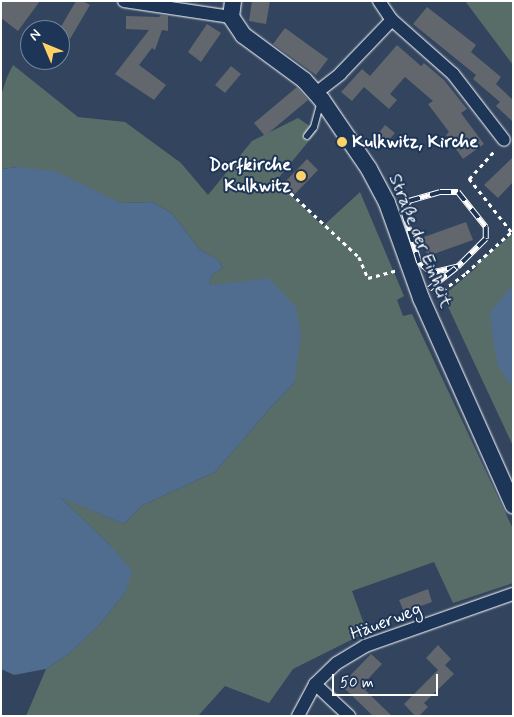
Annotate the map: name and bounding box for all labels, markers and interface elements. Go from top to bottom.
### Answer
north arrow [20,20,70,70]
text: N [25,25,45,45]
place label: Kulkwitz, Kirche [352,131,478,153]
marker: Kulkwitz, Kirche [336,136,348,148]
place label: Dorfkirche Kulkwitz [209,155,291,198]
marker: Dorfkirche Kulkwitz [295,170,307,182]
street label: Straße der Einheit [383,170,457,312]
street label: Häuerweg [347,599,425,645]
scale bar [334,664,440,696]
text: 50 m [340,673,374,693]

